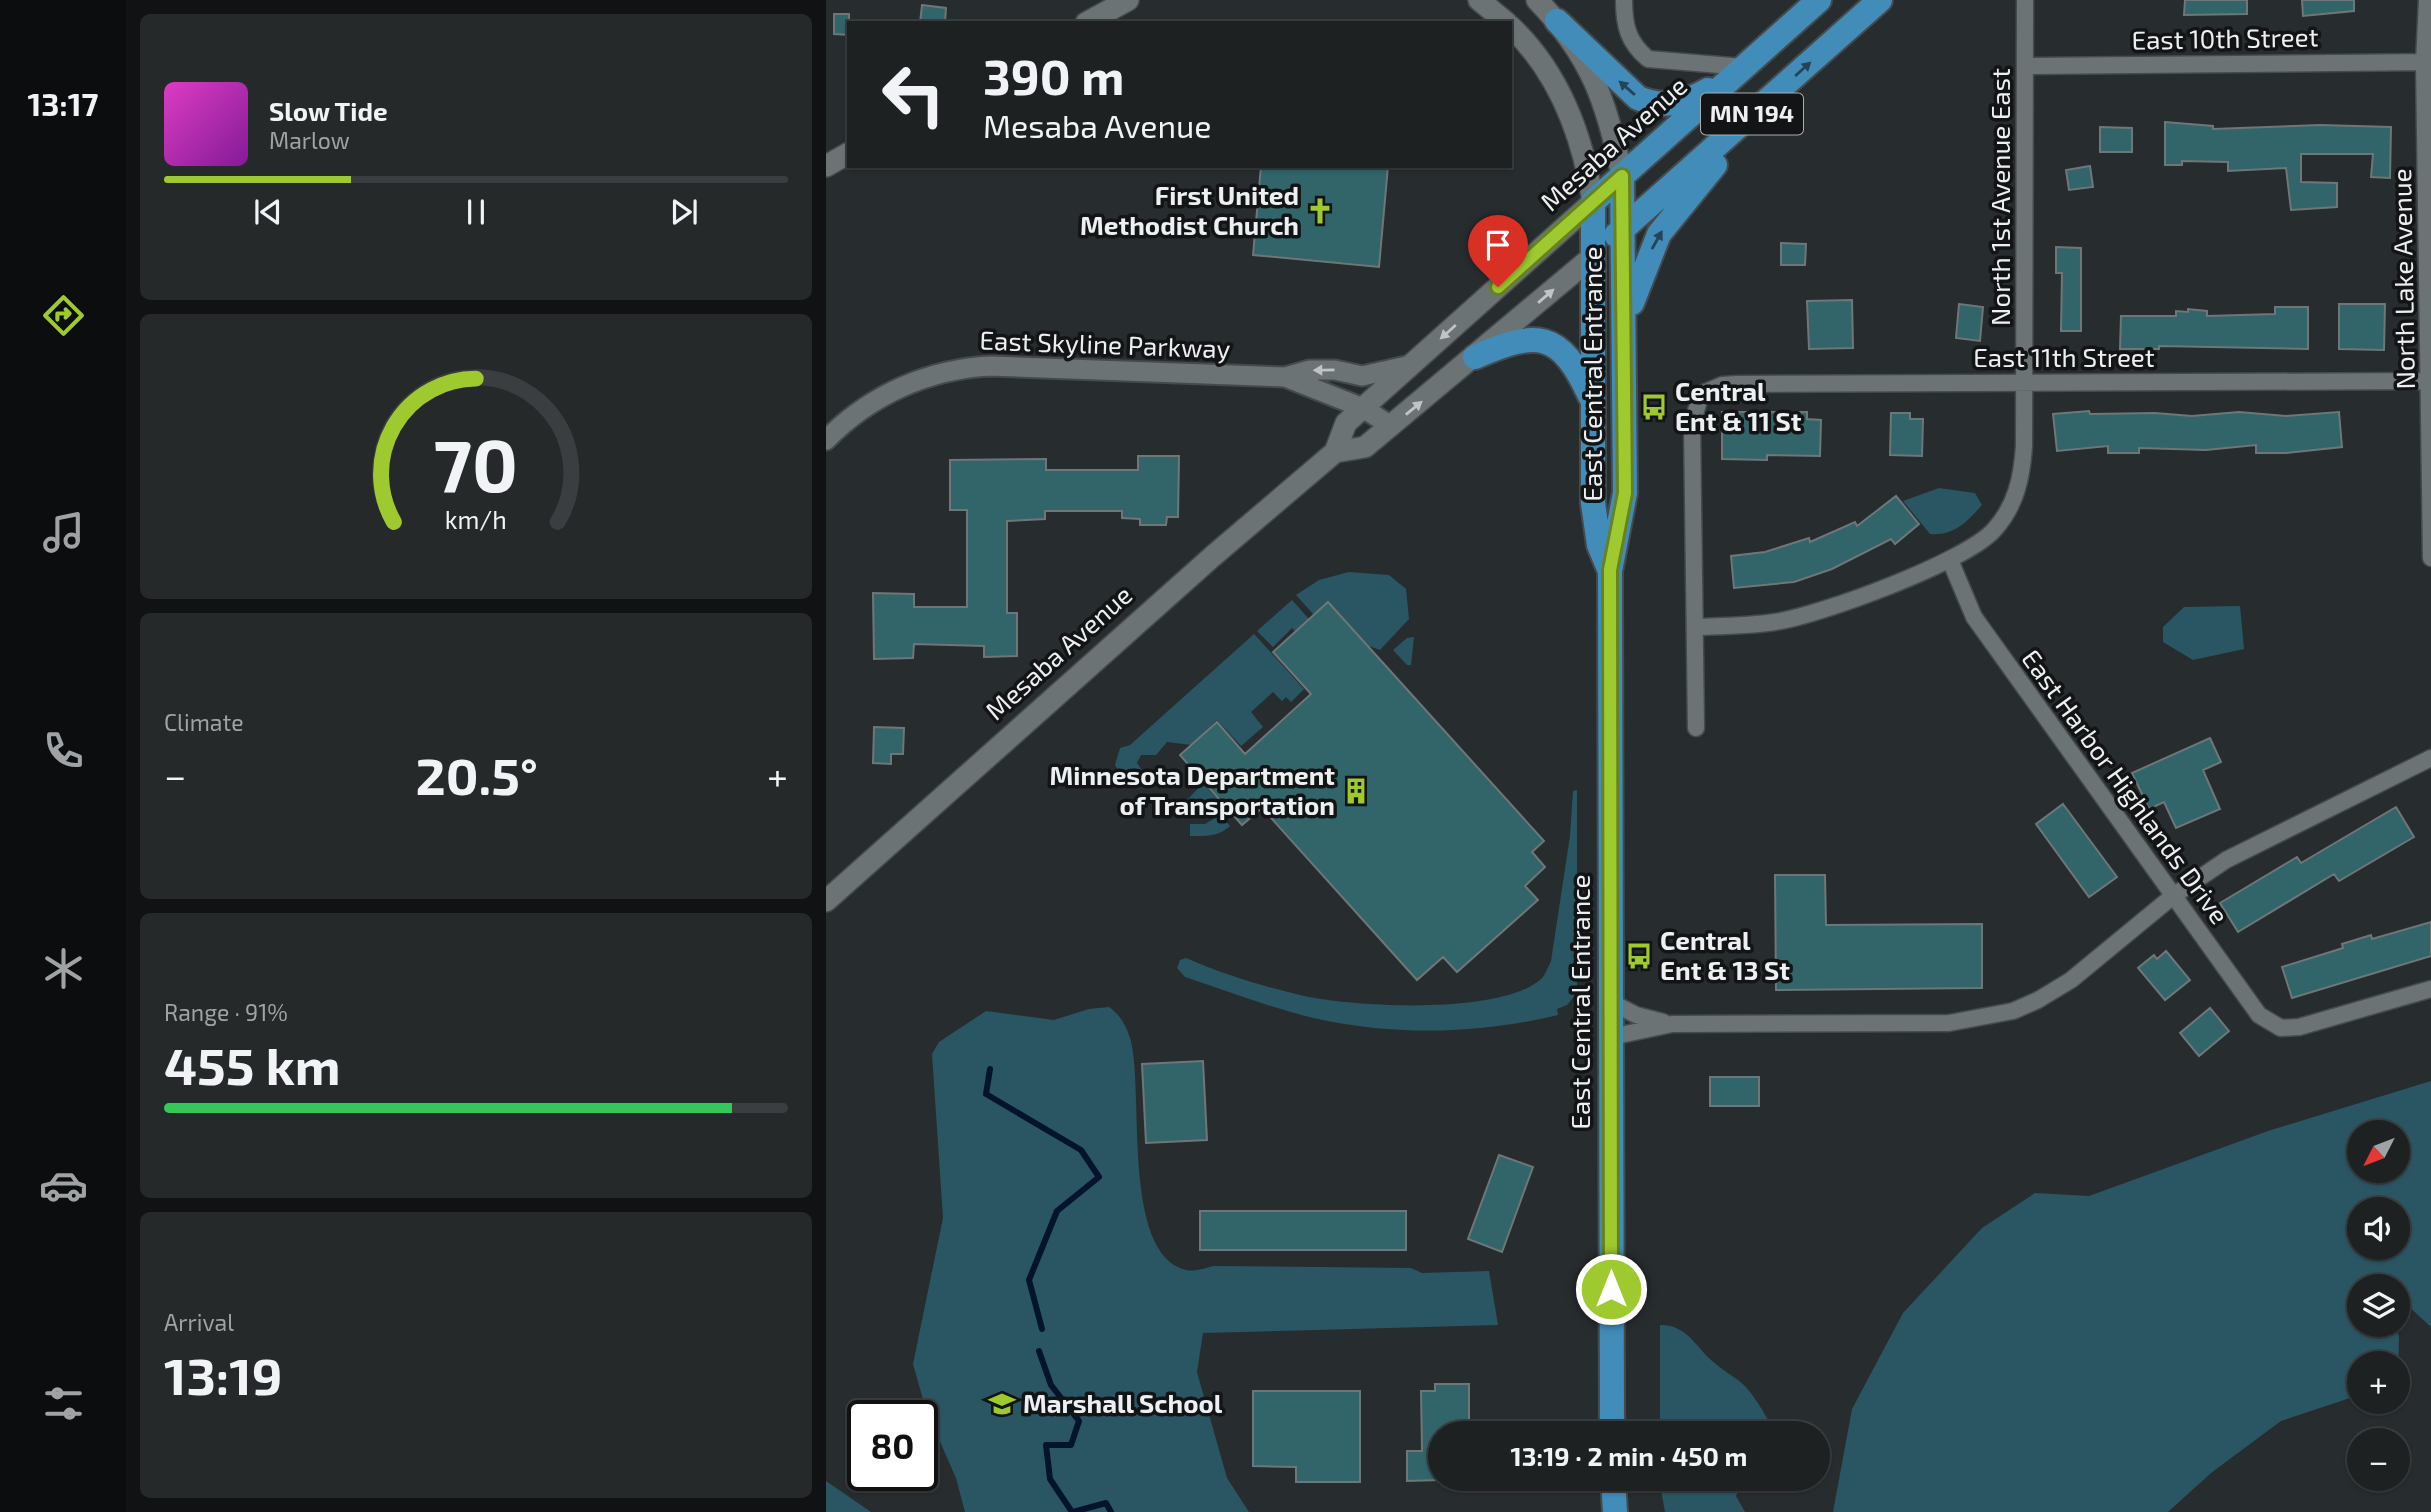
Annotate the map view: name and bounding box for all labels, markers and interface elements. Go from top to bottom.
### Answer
street label: East 10th Street [2131,20,2319,55]
text: 390 m [983,46,1124,105]
icon: left [868,49,959,140]
one-way arrow [1794,61,1812,77]
street label: North 1st Avenue East [1984,68,2015,326]
street label: Mesaba Avenue [1534,69,1692,217]
one-way arrow [1618,80,1636,96]
text: 13:17 [28,84,98,122]
road number: MN 194 [1701,93,1803,134]
text: Slow Tide [269,95,388,126]
text: Mesaba Avenue [983,106,1211,144]
text: Marlow [269,126,350,154]
street label: North Lake Avenue [2385,168,2420,390]
place label: First United Methodist Church [1080,179,1299,240]
icon: previous [249,193,287,231]
icon: pause [457,193,495,231]
icon: next [665,193,703,231]
church icon: First United Methodist Church [1305,196,1335,226]
pin [1468,215,1528,287]
icon: arrive [1479,226,1517,264]
one-way arrow [1651,230,1663,250]
street label: East Central Entrance [1576,247,1607,501]
one-way arrow [1537,288,1555,304]
icon: directions [39,291,88,340]
street label: East Skyline Parkway [979,324,1231,363]
one-way arrow [1439,324,1457,340]
street label: East 11th Street [1973,341,2155,372]
one-way arrow [1312,364,1334,376]
place label: Central Ent & 11 St [1675,375,1802,436]
bus stop icon: Central Ent & 11 St [1639,392,1669,422]
one-way arrow [1405,401,1422,416]
text: 70 [434,420,518,508]
text: km/h [445,504,507,534]
icon: music [39,508,88,557]
street label: Mesaba Avenue [979,578,1137,726]
street label: East Harbor Highlands Drive [2016,643,2236,929]
text: Climate [164,708,244,736]
icon: phone [39,726,88,775]
text: 20.5° [415,743,538,805]
text: − [164,752,186,798]
text: + [767,752,788,798]
place label: Minnesota Department of Transportation [1049,759,1335,820]
building icon: Minnesota Department of Transportation [1341,776,1371,806]
street label: East Central Entrance [1564,875,1595,1129]
place label: Central Ent & 13 St [1660,924,1790,985]
bus stop icon: Central Ent & 13 St [1624,941,1654,971]
icon: climate [39,944,88,993]
text: Range · 91% [164,998,288,1026]
text: 455 km [164,1033,341,1095]
north arrow [2347,1120,2410,1183]
map controls [2347,1120,2410,1491]
icon: car [39,1161,88,1210]
button: sound [2347,1197,2410,1260]
position arrow [1574,1252,1648,1326]
button: layers [2347,1274,2410,1337]
text: Arrival [164,1308,234,1336]
text: 13:19 [164,1343,282,1405]
button: + [2347,1351,2410,1414]
icon: filters [39,1379,88,1428]
place label: Marshall School [1023,1387,1223,1418]
school or university icon: Marshall School [987,1389,1017,1419]
speed limit sign: 80 [847,1400,938,1491]
button: − [2347,1428,2410,1491]
text: 13:19 · 2 min · 450 m [1510,1440,1748,1471]

